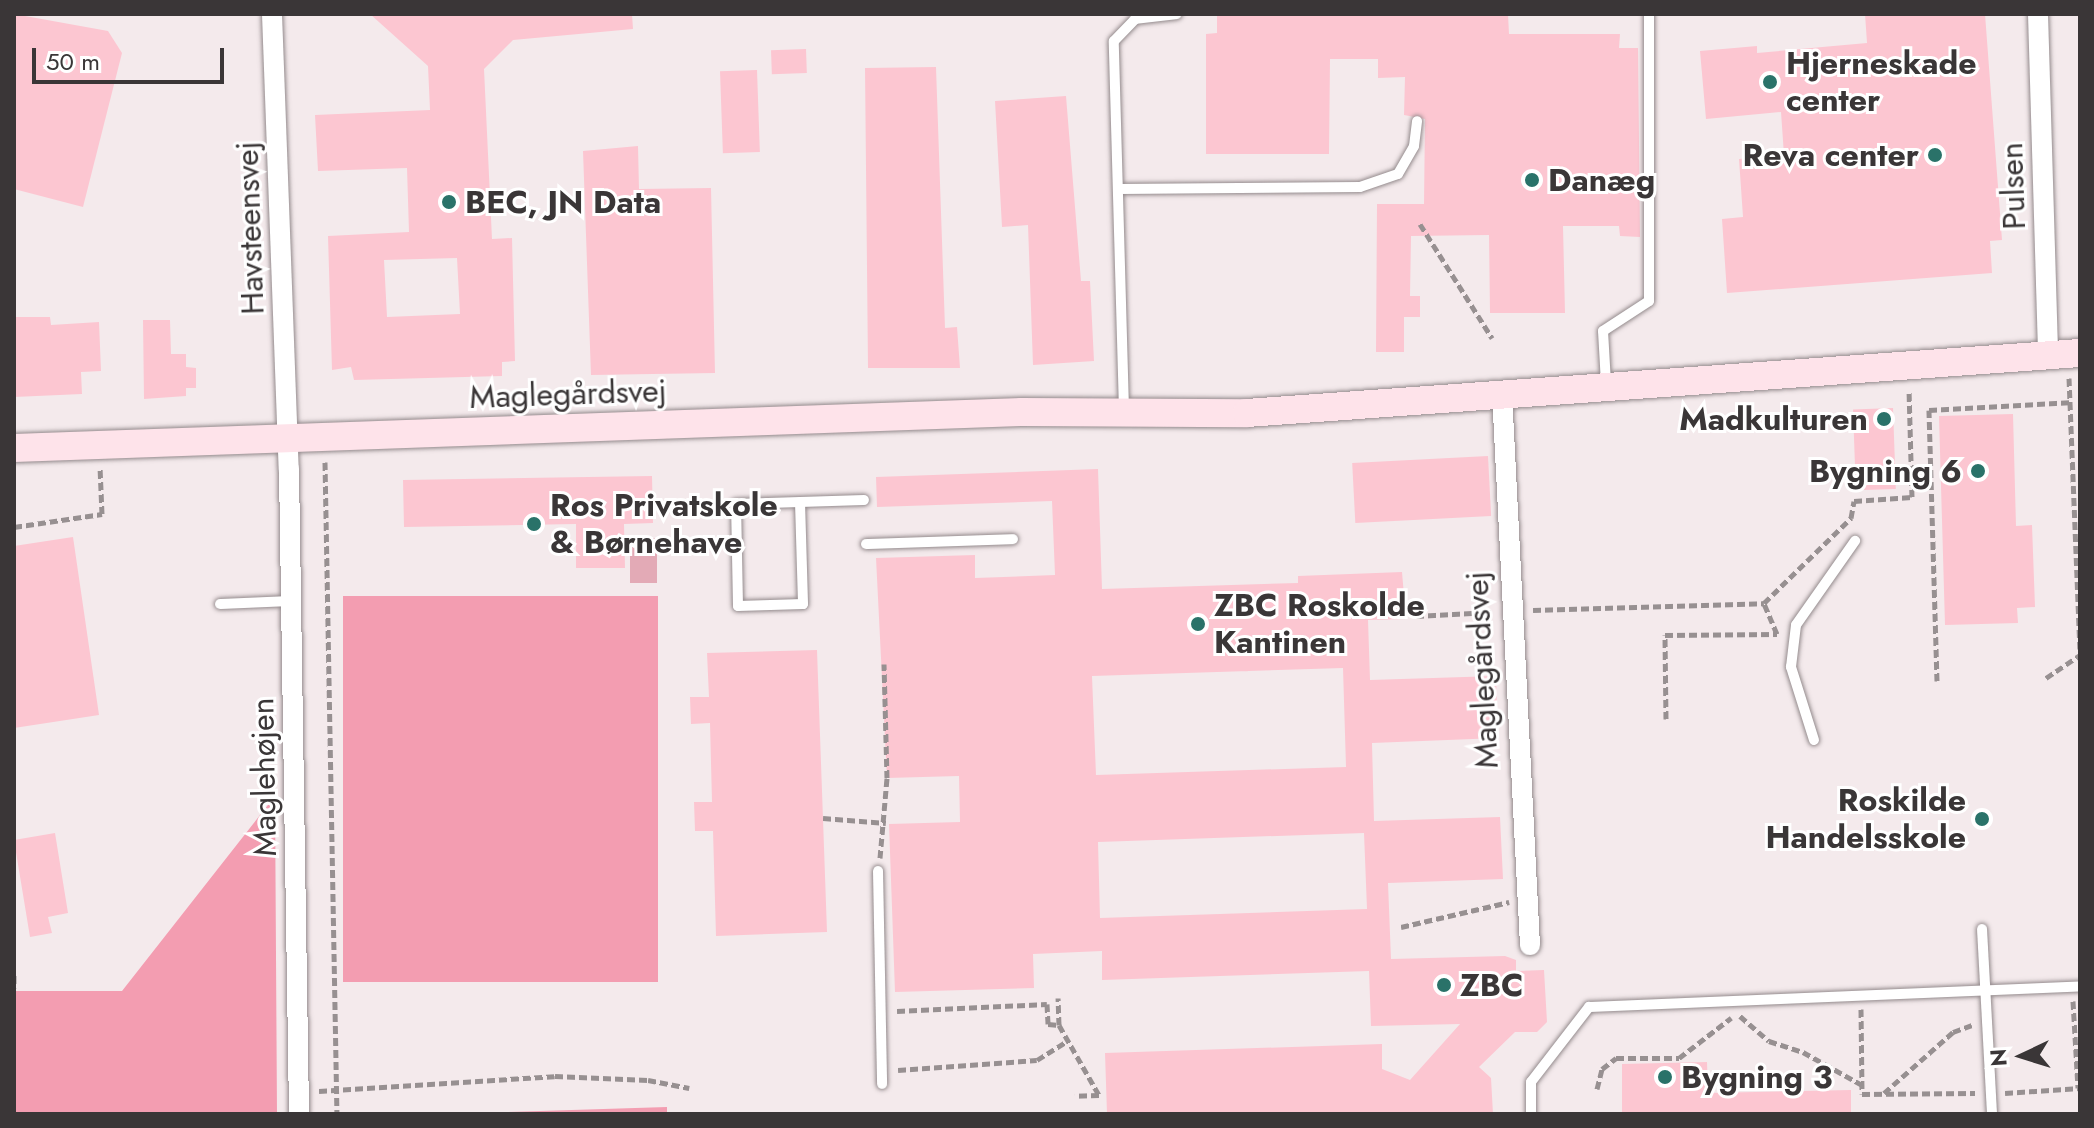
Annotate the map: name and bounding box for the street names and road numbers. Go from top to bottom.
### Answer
street label: Havsteensvej [228,141,272,315]
street label: Pulsen [1992,142,2034,230]
street label: Maglegårdsvej [469,371,667,417]
street label: Maglegårdsvej [1458,571,1506,769]
street label: Maglehøjen [243,697,285,857]

